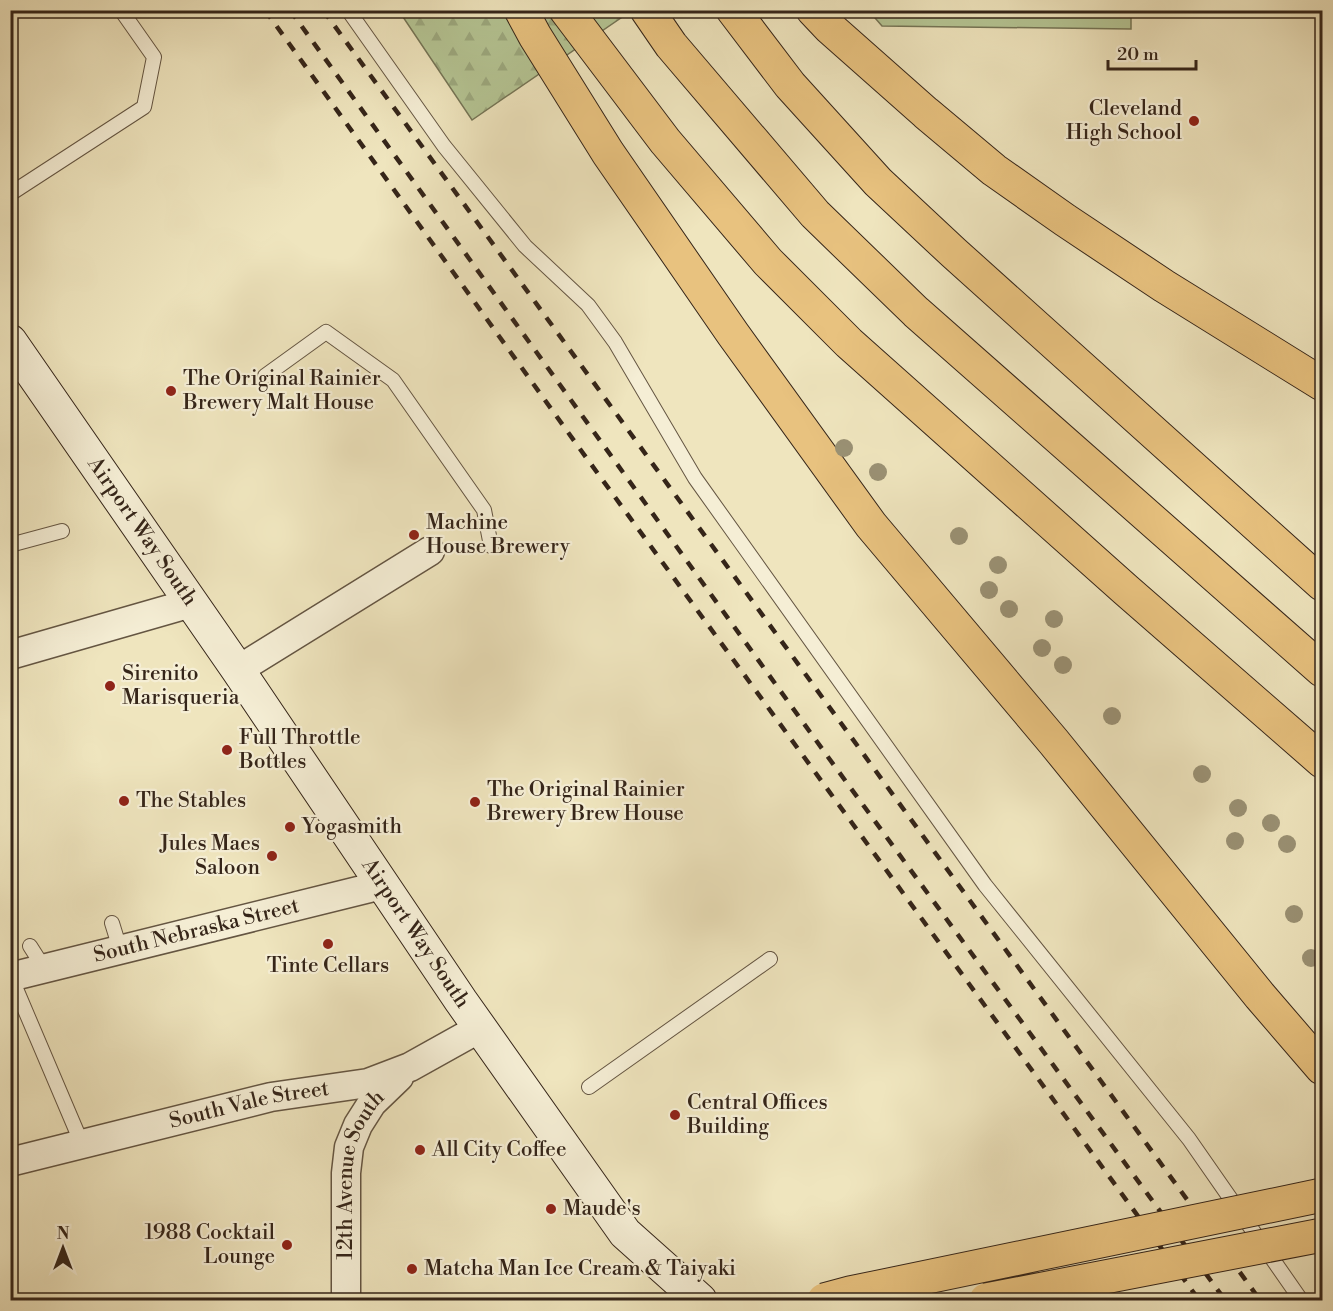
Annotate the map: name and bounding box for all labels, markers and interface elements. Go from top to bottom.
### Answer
scale bar [1108,33,1196,71]
text: 20 m [1117,43,1159,66]
place label: Cleveland High School [1066,96,1182,146]
marker: Cleveland High School [1187,114,1201,128]
place label: The Original Rainier Brewery Malt House [182,366,381,416]
marker: The Original Rainier Brewery Malt House [164,384,178,398]
street label: Airport Way South [81,451,203,611]
place label: Machine House Brewery [426,510,571,560]
marker: Machine House Brewery [407,528,421,542]
place label: Sirenito Marisqueria [122,661,240,711]
marker: Sirenito Marisqueria [103,679,117,693]
place label: Full Throttle Bottles [238,725,361,775]
marker: Full Throttle Bottles [220,743,234,757]
place label: The Original Rainier Brewery Brew House [486,777,685,827]
place label: The Stables [136,788,246,814]
marker: The Stables [117,794,131,808]
marker: The Original Rainier Brewery Brew House [468,795,482,809]
place label: Yogasmith [301,814,402,840]
marker: Yogasmith [283,820,297,834]
place label: Jules Maes Saloon [159,831,260,881]
marker: Jules Maes Saloon [265,849,279,863]
street label: Airport Way South [355,853,476,1014]
street label: South Nebraska Street [91,893,302,969]
marker: Tinte Cellars [321,937,335,951]
place label: Tinte Cellars [267,953,389,979]
street label: South Vale Street [167,1076,331,1135]
street label: 12th Avenue South [333,1084,391,1260]
place label: Central Offices Building [686,1090,828,1140]
marker: Central Offices Building [668,1108,682,1122]
place label: All City Coffee [431,1137,566,1163]
marker: All City Coffee [413,1143,427,1157]
place label: Maude's [563,1196,641,1222]
marker: Maude's [544,1202,558,1216]
north arrow [33,1218,93,1278]
place label: 1988 Cocktail Lounge [145,1220,275,1270]
text: N [57,1224,70,1244]
marker: 1988 Cocktail Lounge [280,1238,294,1252]
place label: Matcha Man Ice Cream & Taiyaki [424,1256,736,1282]
marker: Matcha Man Ice Cream & Taiyaki [405,1262,419,1276]

